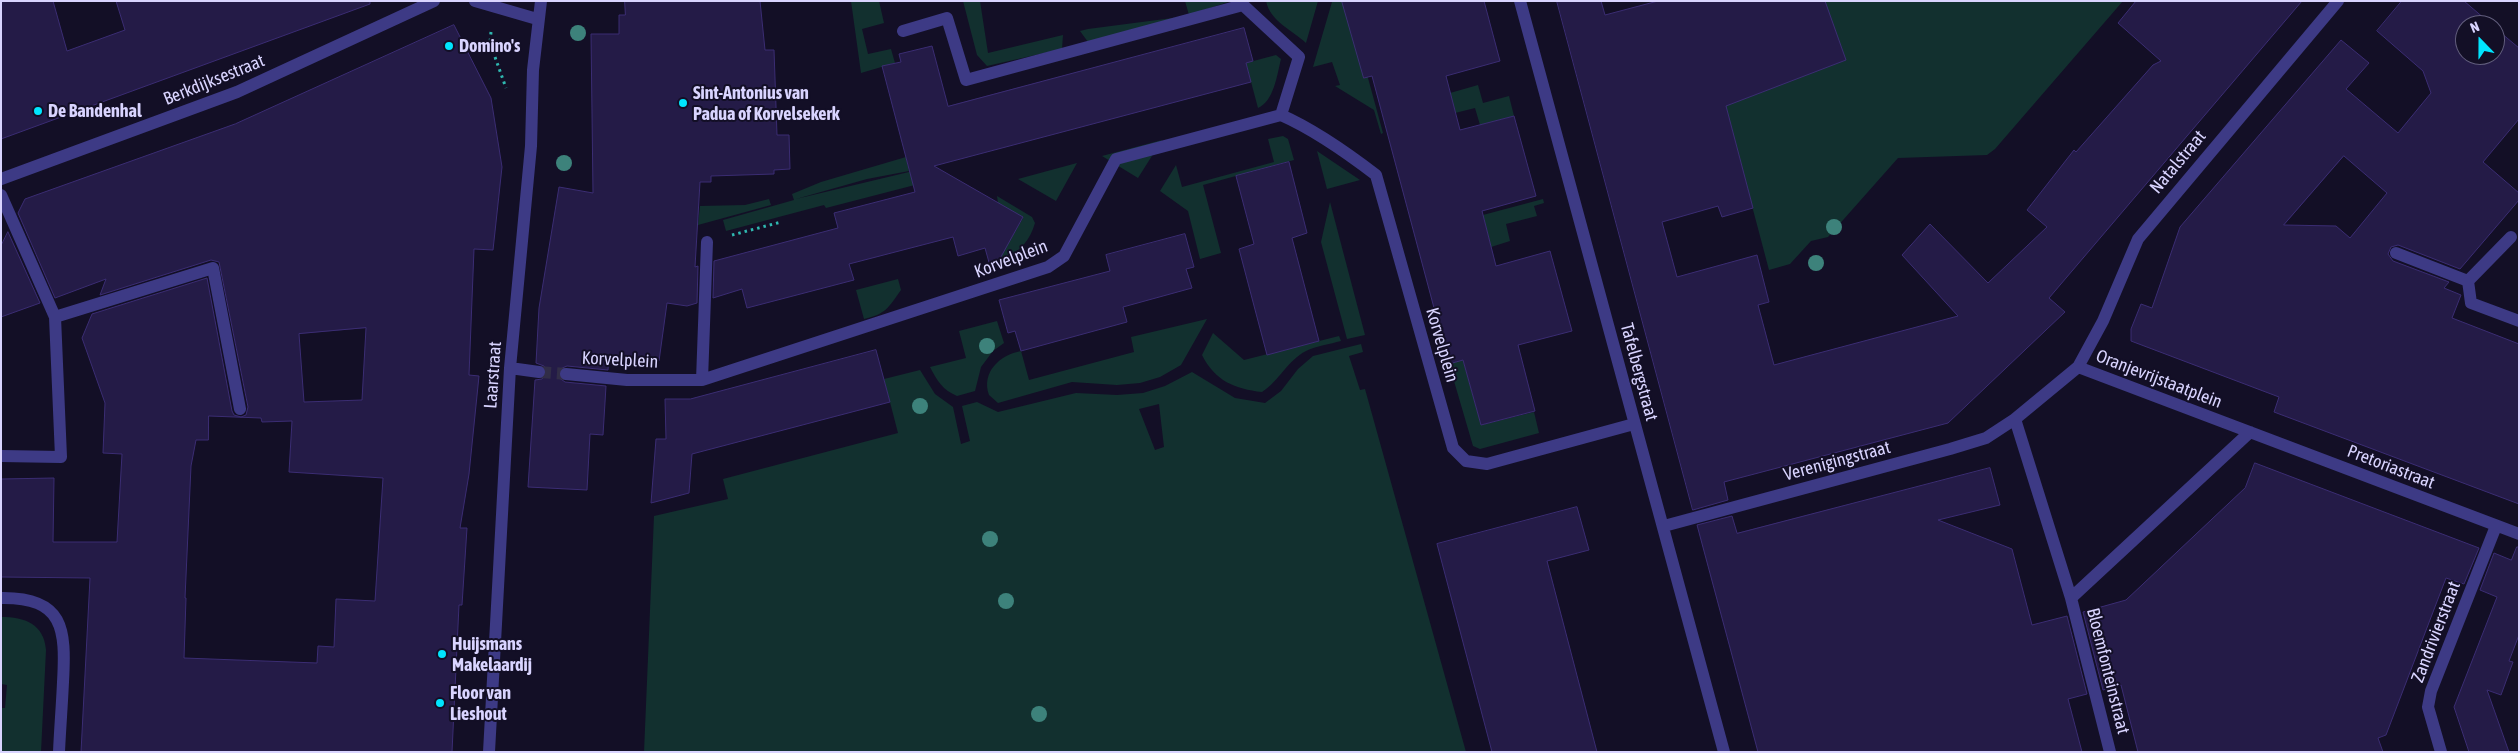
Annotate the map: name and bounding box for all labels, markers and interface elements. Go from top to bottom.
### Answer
north arrow [2455,15,2505,65]
text: N [2468,18,2482,36]
place label: Domino's [459,35,520,57]
marker: Domino's [443,40,455,52]
street label: Berkdijksestraat [160,50,268,110]
place label: Sint-Antonius van Padua of Korvelsekerk [693,82,840,125]
marker: Sint-Antonius van Padua of Korvelsekerk [677,97,689,109]
place label: De Bandenhal [48,100,142,122]
marker: De Bandenhal [32,105,44,117]
street label: Natalstraat [2145,126,2211,198]
street label: Korvelplein [971,235,1051,283]
street label: Korvelplein [1421,305,1463,385]
street label: Tafelbergstraat [1616,321,1662,423]
street label: Laarstraat [480,341,506,409]
street label: Oranjevrijstaatplein [2093,345,2225,413]
street label: Korvelplein [581,347,659,373]
street label: Verenigingstraat [1781,436,1893,486]
street label: Pretoriastraat [2344,440,2438,494]
street label: Zandrivierstraat [2407,578,2465,686]
street label: Bloemfonteinstraat [2082,606,2134,736]
place label: Huijsmans Makelaardij [452,633,532,676]
marker: Huijsmans Makelaardij [436,648,448,660]
place label: Floor van Lieshout [450,682,511,724]
marker: Floor van Lieshout [434,697,446,709]

